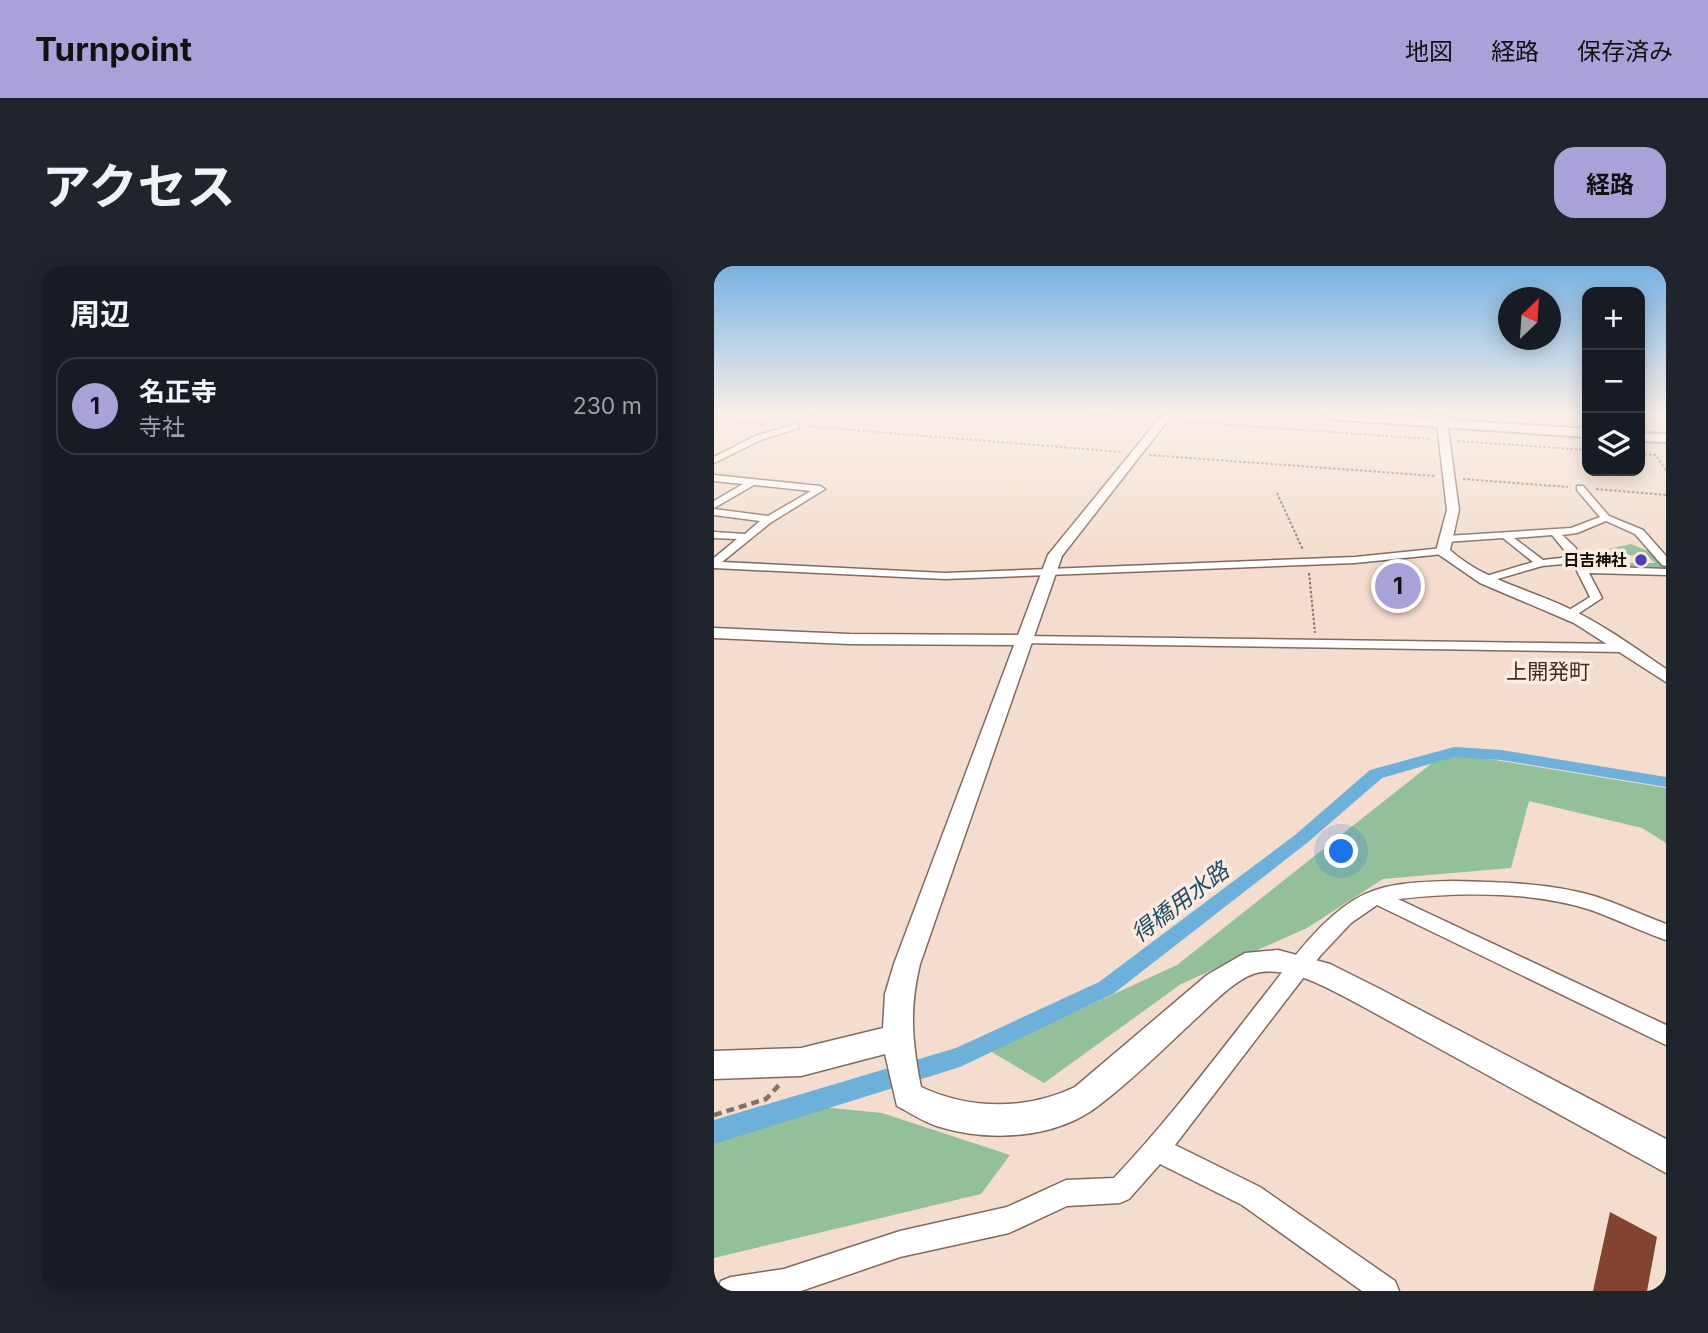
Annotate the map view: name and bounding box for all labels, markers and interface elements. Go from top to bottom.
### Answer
text: Turnpoint [35,29,192,69]
text: 地図 [1405,37,1453,66]
text: 経路 [1491,37,1539,66]
text: 保存済み [1577,37,1673,66]
button: 経路 [1554,147,1666,218]
text: アクセス [42,157,236,216]
north arrow [1498,287,1561,350]
map controls [1582,287,1645,476]
button: + [1582,287,1645,350]
text: 周辺 [70,296,130,332]
button: − [1582,350,1645,413]
text: 名正寺 [139,376,217,407]
text: 1 [90,392,100,420]
text: 230 m [573,392,642,420]
text: 寺社 [139,413,185,441]
button: layers [1582,413,1645,476]
place label: 日吉神社 [1563,550,1627,570]
marker: 日吉神社 [1633,552,1649,568]
pin: 1 [1375,560,1421,612]
district label: 上開発町 [1506,659,1590,684]
your location [1324,834,1358,868]
water label: 得橋用水路 [1126,855,1236,948]

